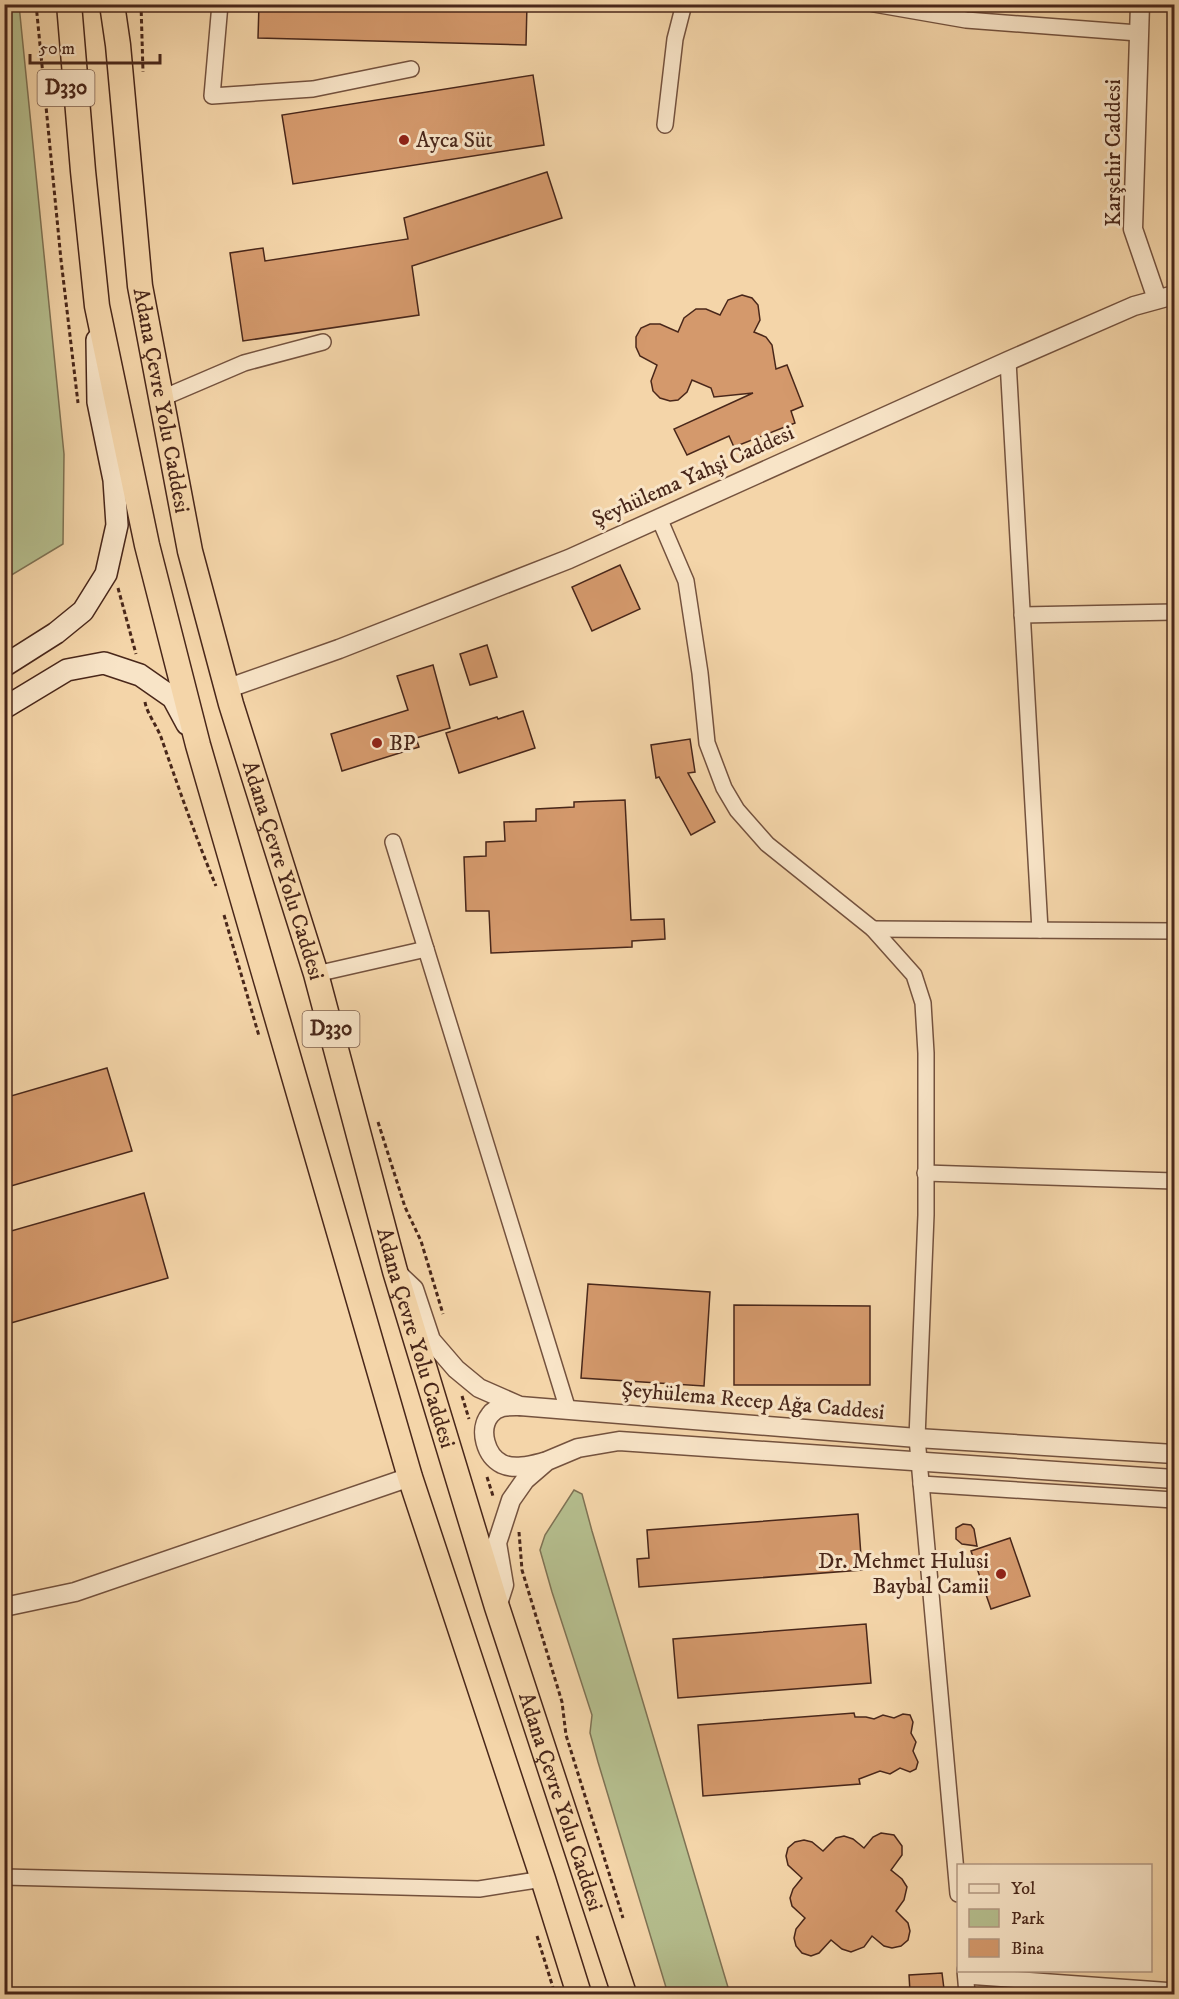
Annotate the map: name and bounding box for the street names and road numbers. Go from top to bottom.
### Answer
road number: D330 [38,70,94,106]
street label: Karşehir Caddesi [1100,79,1127,227]
street label: Adana Çevre Yolu Caddesi [127,286,196,515]
street label: Şeyhülema Yahşi Caddesi [588,419,798,533]
street label: Adana Çevre Yolu Caddesi [236,757,331,983]
road number: D330 [302,1011,360,1047]
street label: Adana Çevre Yolu Caddesi [371,1225,461,1451]
street label: Şeyhülema Recep Ağa Caddesi [620,1376,886,1426]
street label: Adana Çevre Yolu Caddesi [512,1689,609,1915]

